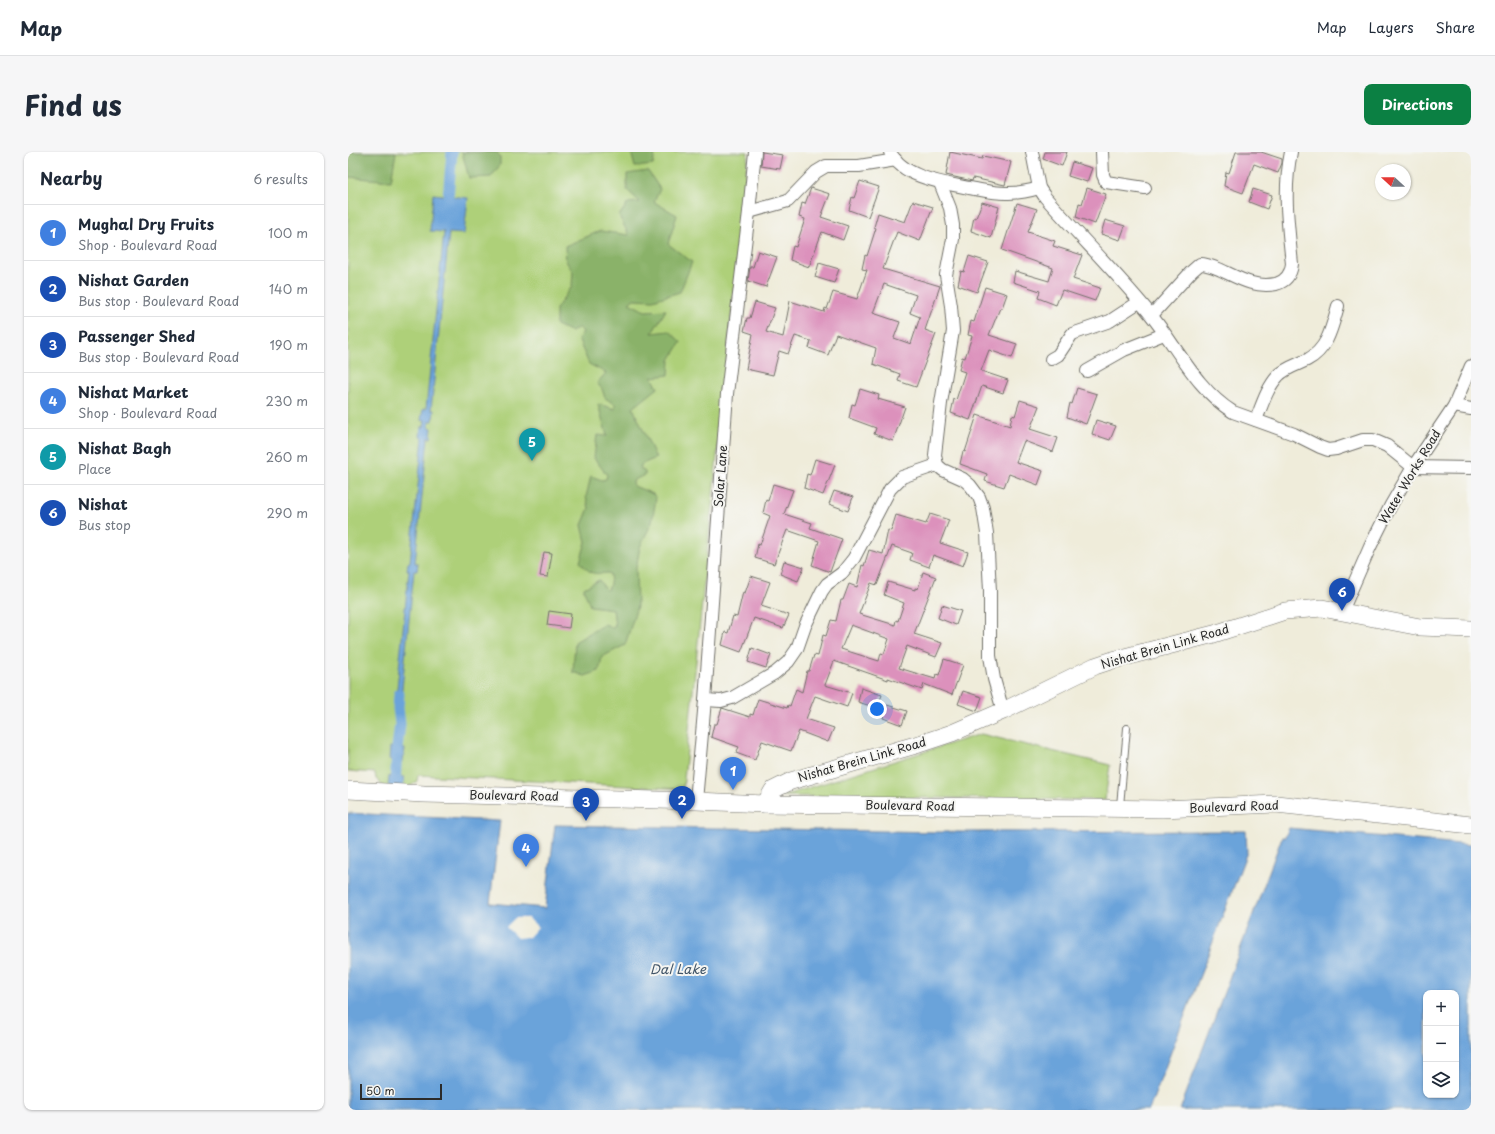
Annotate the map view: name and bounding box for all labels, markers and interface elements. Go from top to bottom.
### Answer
text: Map [20,14,62,42]
text: Map [1317,17,1347,38]
text: Layers [1369,17,1414,38]
text: Share [1436,17,1475,38]
text: Find us [24,83,122,126]
button: Directions [1364,84,1471,125]
north arrow [1375,164,1411,200]
text: Nearby [40,165,102,191]
text: 6 results [253,169,308,188]
text: Mughal Dry Fruits [78,212,214,235]
text: 1 [50,223,56,242]
text: 100 m [268,223,308,242]
text: Shop · Boulevard Road [78,235,217,254]
text: Nishat Garden [78,268,189,291]
text: 2 [48,279,58,298]
text: 140 m [269,279,308,298]
text: Bus stop · Boulevard Road [78,291,239,310]
text: Passenger Shed [78,324,195,347]
text: 3 [49,335,57,354]
text: 190 m [269,335,308,354]
text: Bus stop · Boulevard Road [78,347,239,366]
text: Nishat Market [78,380,189,403]
text: 4 [49,391,57,410]
text: 230 m [266,391,308,410]
text: Shop · Boulevard Road [78,403,217,422]
street label: Water Works Road [1374,426,1445,527]
pin: 5 [519,428,545,461]
text: Nishat Bagh [78,436,172,459]
street label: Solar Lane [709,444,731,508]
text: 5 [49,447,57,466]
text: 260 m [266,447,308,466]
text: Place [78,459,111,478]
text: Nishat [78,492,128,515]
text: 6 [48,503,58,522]
text: 290 m [267,503,308,522]
text: Bus stop [78,515,131,534]
pin: 6 [1329,578,1355,611]
street label: Nishat Brein Link Road [1098,619,1231,673]
your location [867,699,887,719]
street label: Nishat Brein Link Road [795,732,928,786]
pin: 1 [720,757,746,790]
street label: Boulevard Road [469,785,559,805]
pin: 2 [669,786,695,819]
pin: 3 [573,788,599,821]
street label: Boulevard Road [865,795,955,815]
street label: Boulevard Road [1189,795,1279,817]
pin: 4 [513,834,539,867]
water label: Dal Lake [650,959,707,978]
map controls [1423,990,1459,1098]
button: + [1423,990,1459,1026]
button: − [1423,1026,1459,1062]
button: layers [1423,1062,1459,1098]
scale bar [360,1082,442,1101]
text: 50 m [366,1082,395,1099]

